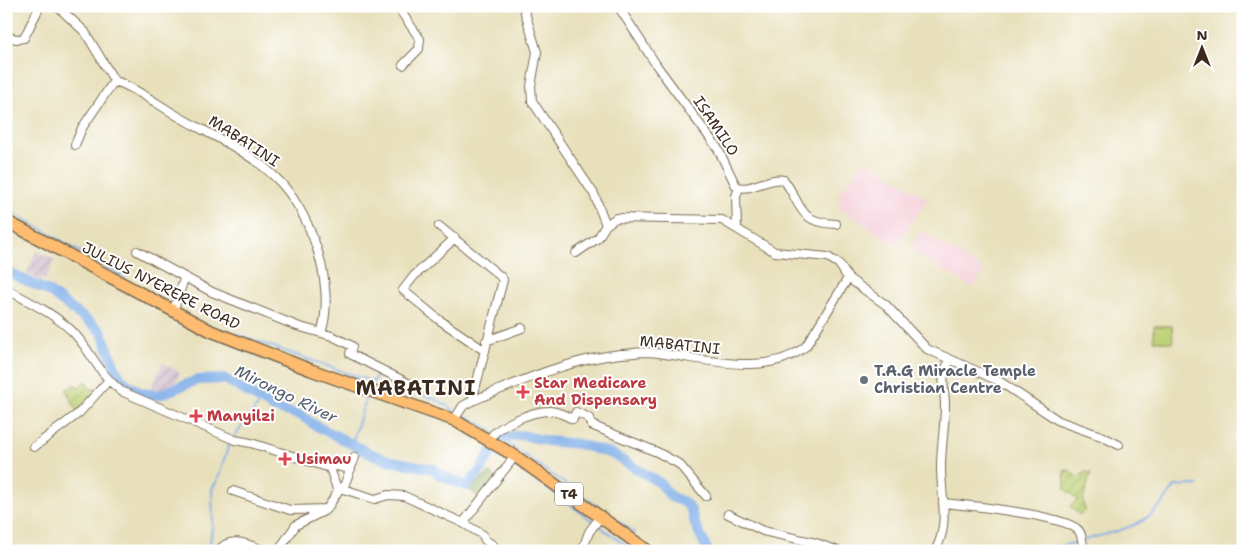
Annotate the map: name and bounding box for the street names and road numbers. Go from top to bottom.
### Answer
street label: ISAMILO [689,92,743,160]
street label: MABATINI [205,111,283,171]
street label: JULIUS NYERERE ROAD [79,237,243,335]
street label: MABATINI [639,331,721,359]
road number: T4 [555,482,583,506]

